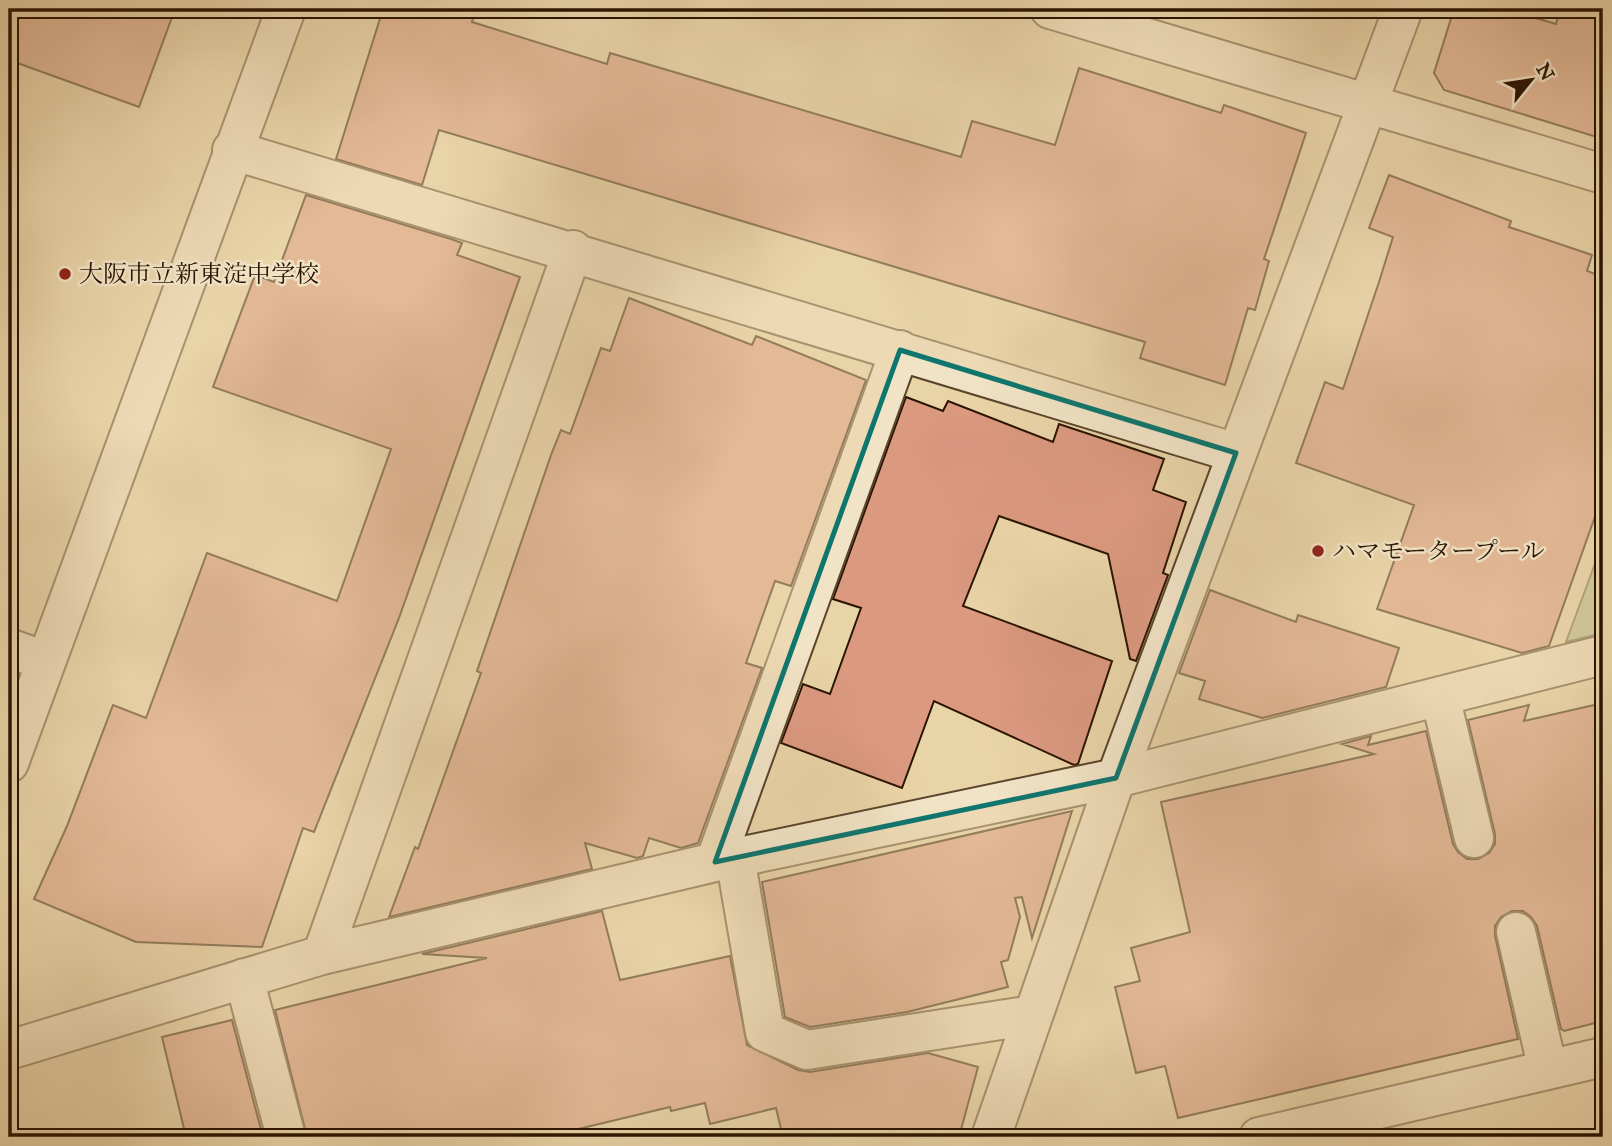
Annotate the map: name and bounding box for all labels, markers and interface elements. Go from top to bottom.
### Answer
north arrow [1496,46,1566,116]
text: N [1531,59,1559,84]
place label: 大阪市立新東淀中学校 [79,259,319,289]
marker: 大阪市立新東淀中学校 [57,266,73,282]
place label: ハマモータープール [1332,536,1545,566]
marker: ハマモータープール [1310,543,1326,559]

